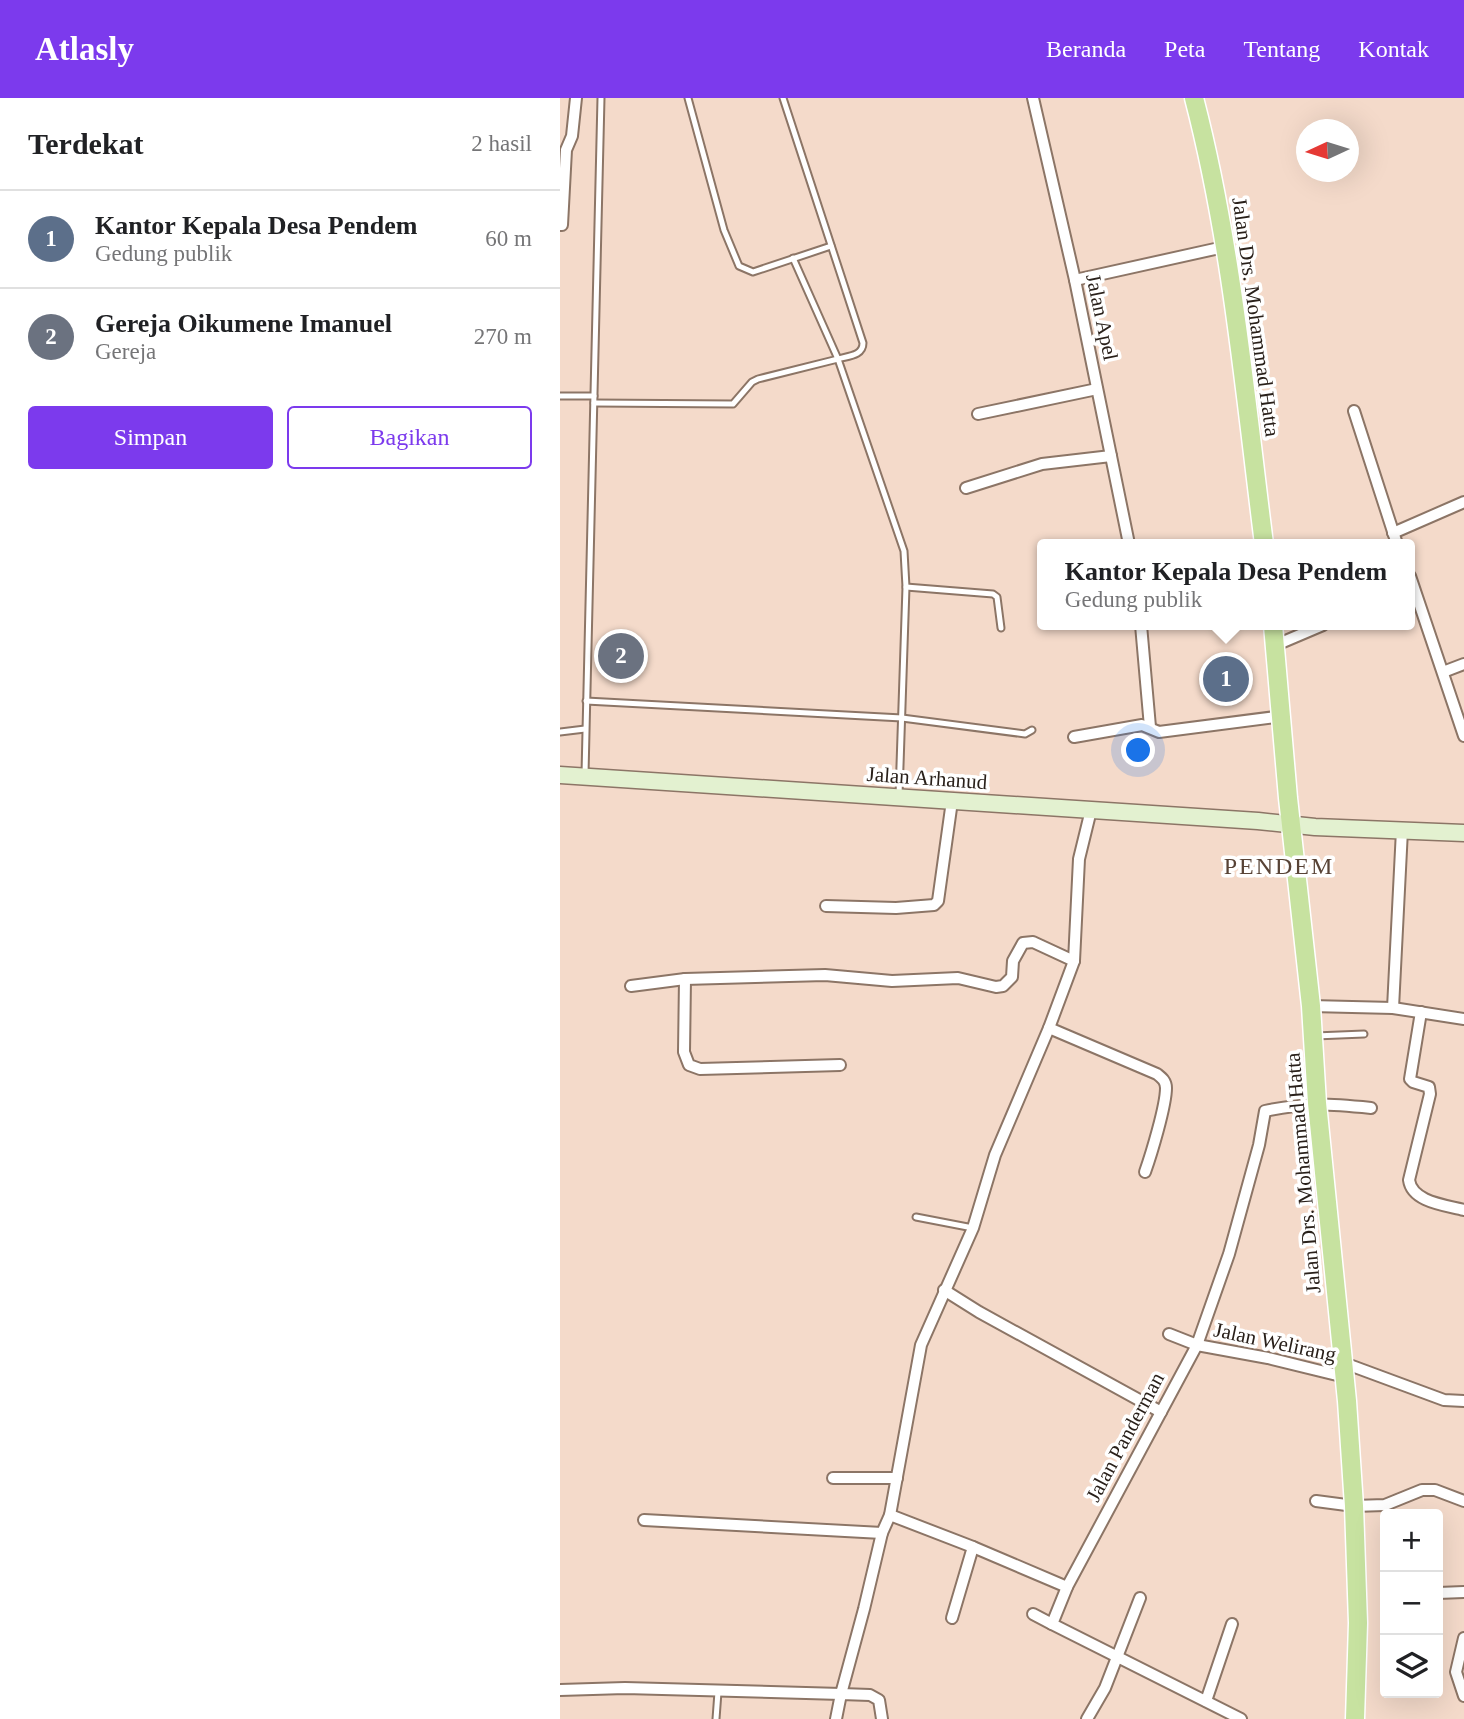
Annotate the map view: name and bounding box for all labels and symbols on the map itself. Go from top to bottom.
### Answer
north arrow [1296,119,1359,182]
street label: Jalan Drs. Mohammad Hatta [1227,196,1285,439]
street label: Jalan Apel [1081,271,1123,363]
pin: 2 [598,630,644,682]
pin: 1 [1203,653,1249,705]
your location [1121,733,1155,767]
street label: Jalan Arhanud [866,762,989,794]
district label: PENDEM [1224,853,1334,879]
street label: Jalan Drs. Mohammad Hatta [1280,1051,1325,1294]
street label: Jalan Welirang [1212,1317,1339,1367]
street label: Jalan Panderman [1081,1368,1169,1506]

